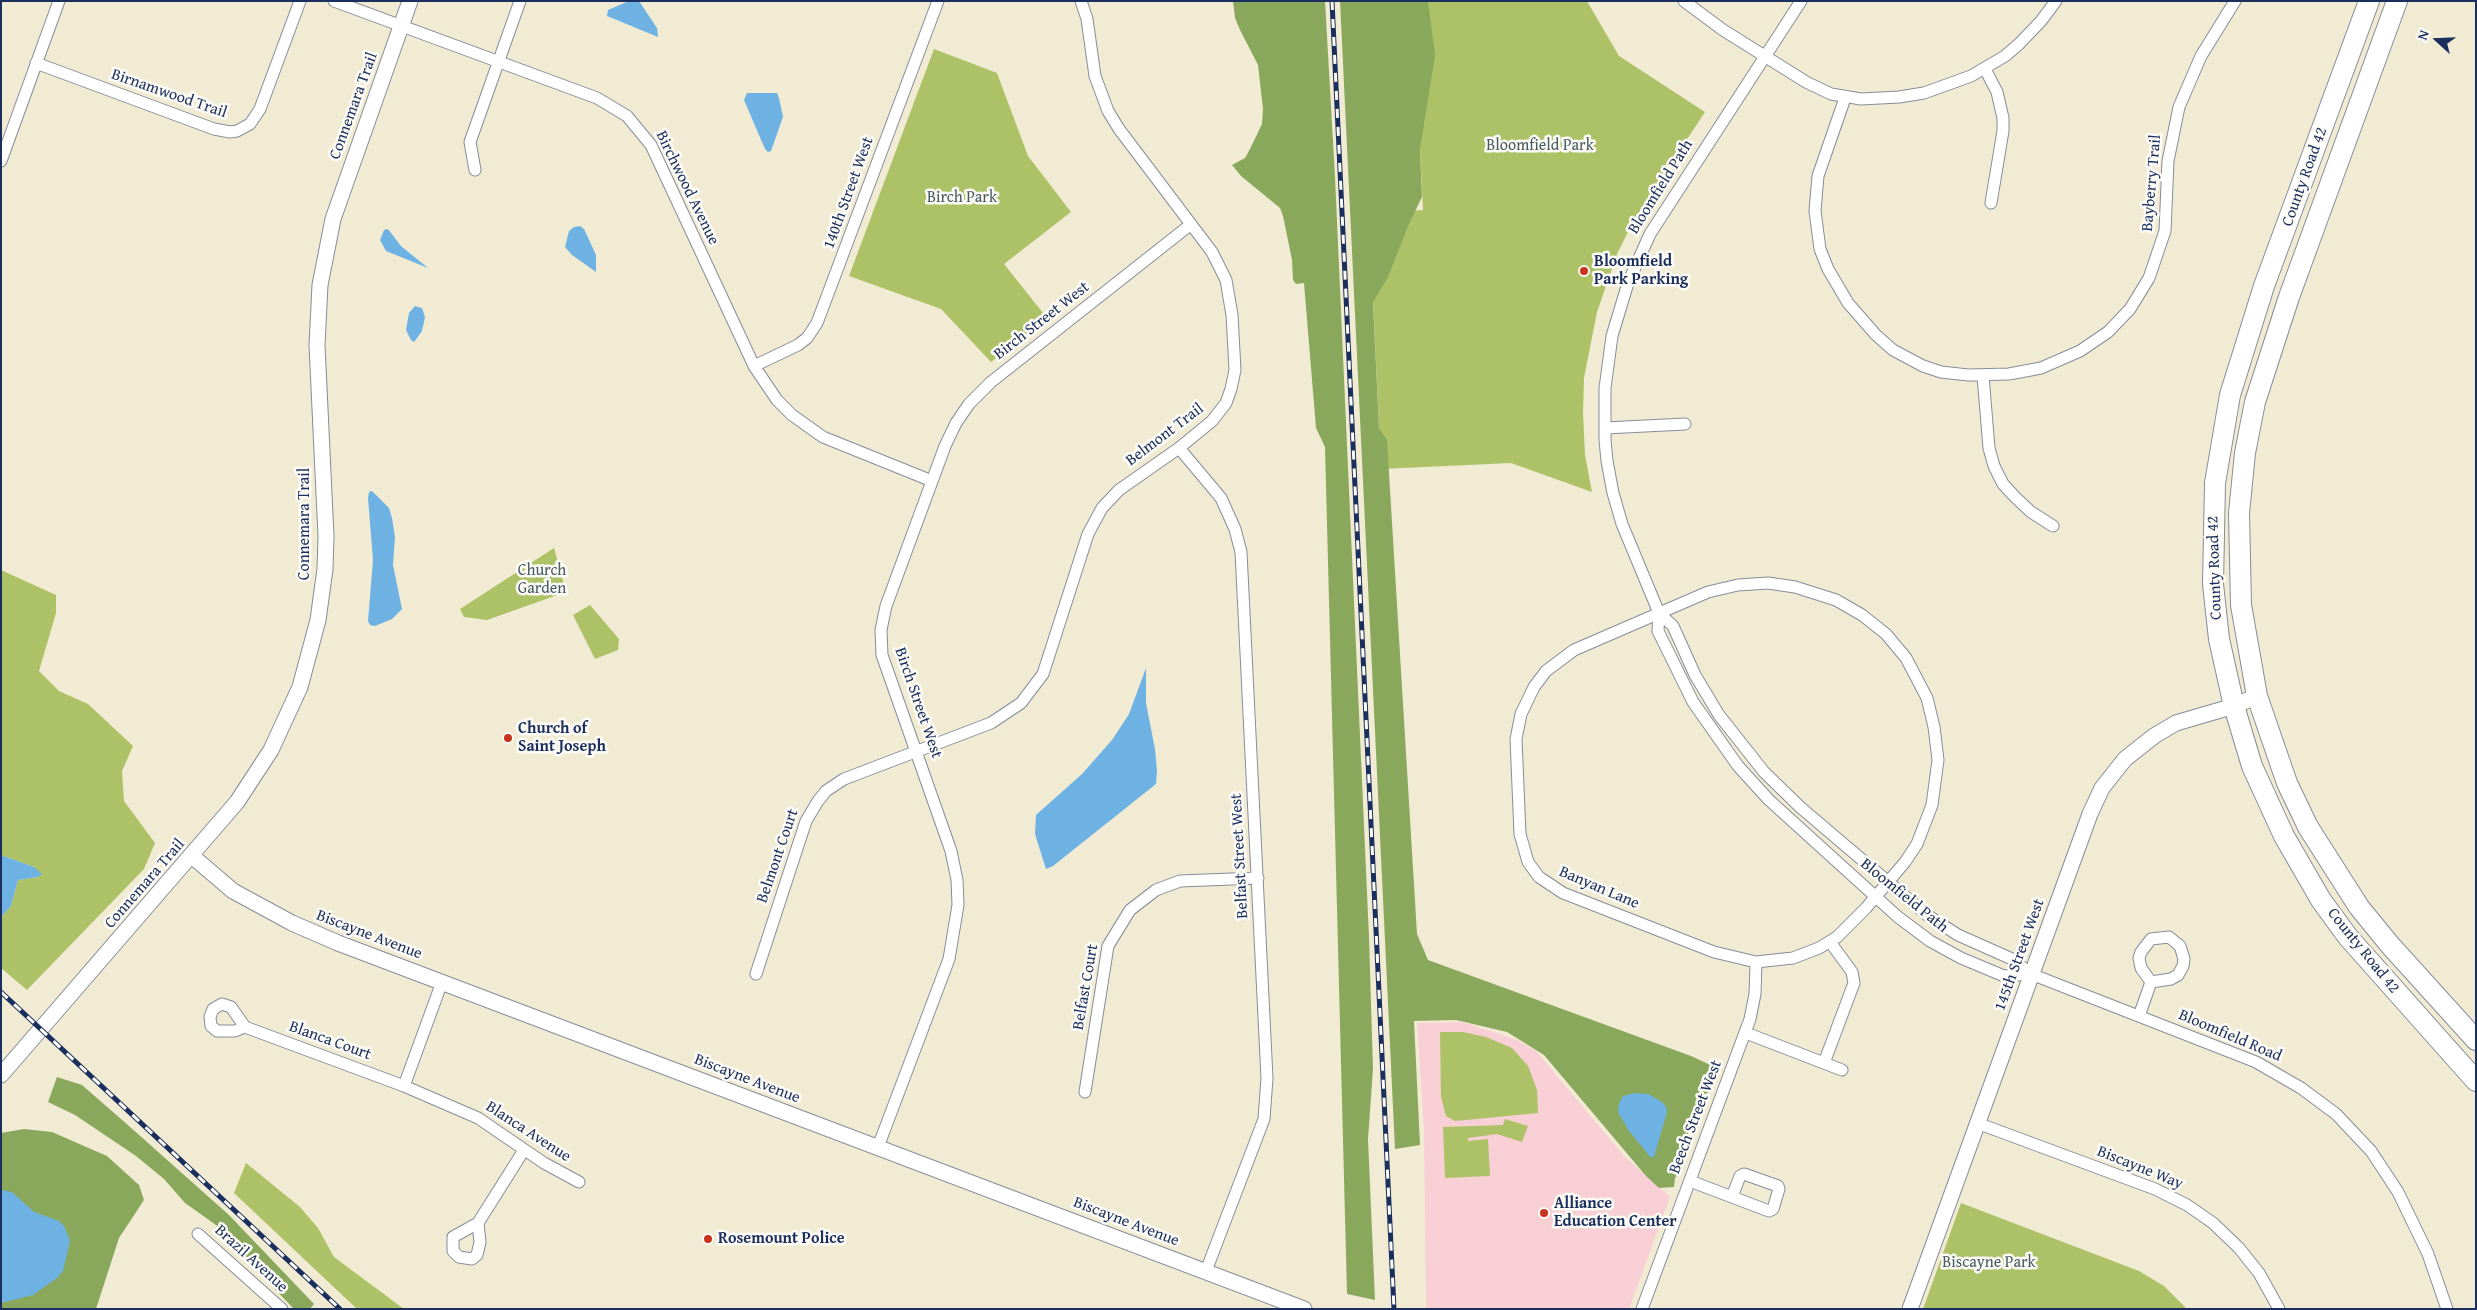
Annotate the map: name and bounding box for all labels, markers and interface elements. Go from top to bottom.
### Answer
north arrow [2412,15,2462,65]
text: N [2412,27,2434,43]
street label: Connemara Trail [326,50,382,162]
street label: Birnamwood Trail [109,65,229,123]
street label: County Road 42 [2278,125,2332,229]
street label: Birchwood Avenue [651,128,723,248]
street label: 140th Street West [820,134,878,252]
street label: Bayberry Trail [2138,134,2166,232]
park label: Bloomfield Park [1486,136,1594,156]
street label: Bloomfield Path [1624,136,1698,238]
park label: Birch Park [927,188,997,208]
place label: Bloomfield Park Parking [1594,252,1688,290]
marker: Bloomfield Park Parking [1578,265,1590,277]
street label: Birch Street West [990,278,1094,364]
street label: Belmont Trail [1122,400,1208,470]
street label: Connemara Trail [295,468,315,580]
street label: County Road 42 [2204,516,2226,620]
park label: Church Garden [518,561,566,599]
street label: Birch Street West [890,645,946,761]
place label: Church of Saint Joseph [518,719,606,757]
marker: Church of Saint Joseph [502,732,514,744]
street label: Belfast Street West [1227,793,1253,919]
street label: Belmont Court [753,806,803,906]
street label: Connemara Trail [101,835,189,933]
street label: Bloomfield Path [1856,855,1952,937]
street label: Banyan Lane [1556,863,1642,913]
street label: 145th Street West [1991,896,2049,1014]
street label: County Road 42 [2323,905,2403,997]
street label: Biscayne Avenue [313,906,425,964]
street label: Belfast Court [1069,942,1103,1032]
street label: Bloomfield Road [2176,1006,2284,1066]
street label: Blanca Court [286,1017,374,1065]
street label: Biscayne Avenue [691,1050,803,1108]
street label: Beech Street West [1666,1058,1726,1176]
street label: Blanca Avenue [482,1097,574,1167]
street label: Biscayne Way [2094,1142,2186,1194]
street label: Biscayne Avenue [1070,1193,1182,1251]
place label: Alliance Education Center [1554,1194,1677,1232]
marker: Alliance Education Center [1538,1207,1550,1219]
street label: Brazil Avenue [210,1221,292,1297]
place label: Rosemount Police [718,1229,845,1249]
marker: Rosemount Police [702,1233,714,1245]
park label: Biscayne Park [1942,1253,2036,1273]

